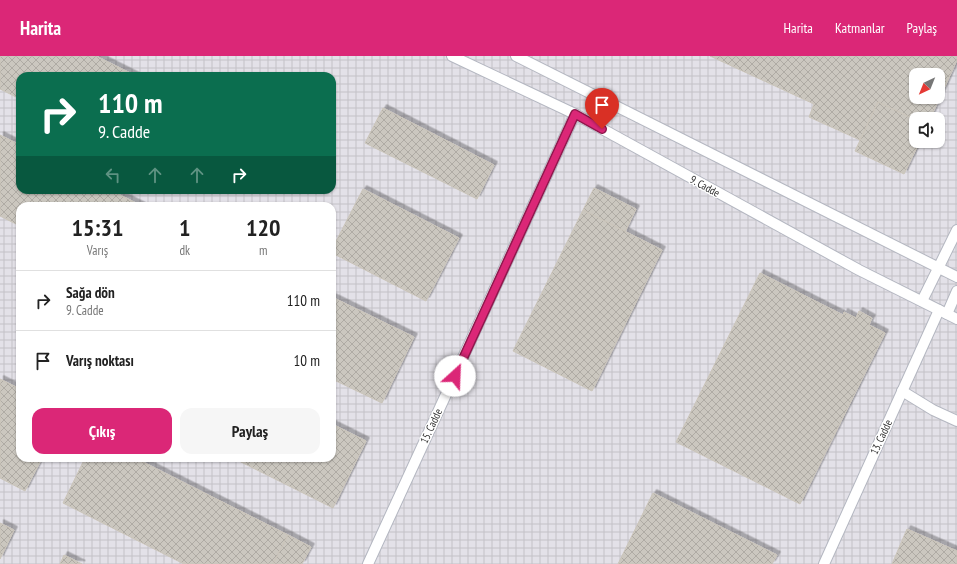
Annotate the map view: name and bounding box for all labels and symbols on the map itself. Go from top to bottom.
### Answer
north arrow [909,68,945,104]
pin [585,88,619,129]
street label: 9. Cadde [688,172,723,200]
position arrow [434,355,476,397]
street label: 15. Cadde [417,406,445,446]
street label: 13. Cadde [867,417,895,457]

